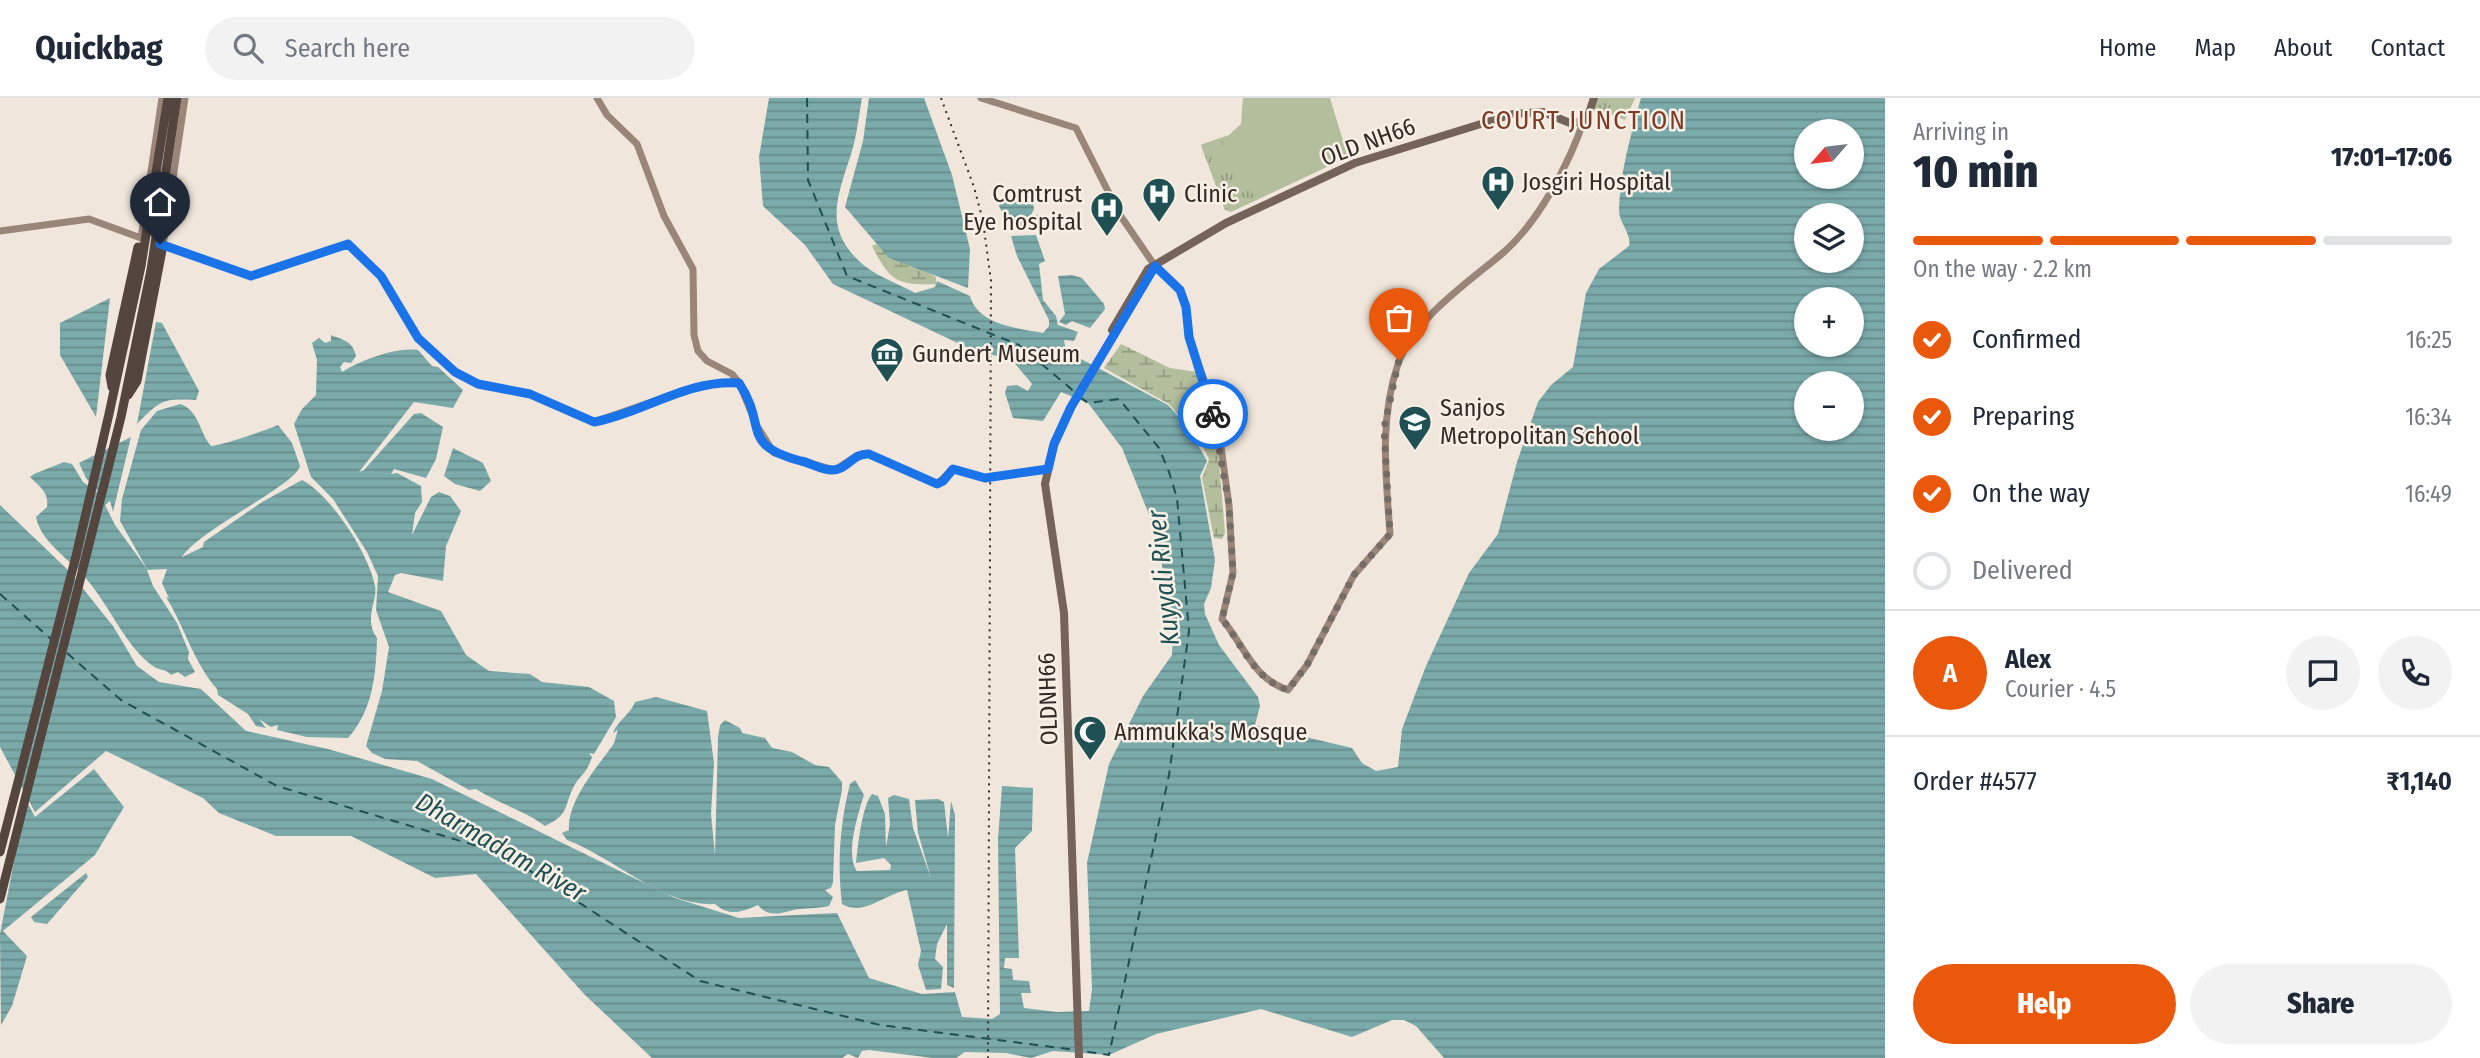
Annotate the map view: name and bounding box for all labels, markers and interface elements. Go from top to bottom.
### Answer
search box [205,17,695,80]
text: Quickbag [35,28,163,68]
icon: search [229,29,267,67]
text: Search here [285,33,410,64]
text: Home [2099,34,2156,62]
text: Map [2194,34,2236,62]
text: About [2274,34,2332,62]
text: Contact [2370,34,2445,62]
district label: COURT JUNCTION [1481,105,1687,136]
street label: OLD NH66 [1317,112,1419,172]
text: Arriving in [1913,118,2009,146]
north arrow [1794,119,1864,189]
map controls [1794,119,1864,441]
text: 17:01–17:06 [2331,142,2452,173]
text: 10 min [1913,144,2039,199]
hospital icon: Josgiri Hospital [1479,163,1517,212]
place label: Josgiri Hospital [1522,168,1671,196]
pin [130,172,190,244]
hospital icon: Clinic [1140,175,1178,224]
place label: Comtrust Eye hospital [963,180,1082,236]
place label: Clinic [1184,180,1237,208]
icon: home [141,183,179,221]
hospital icon: Comtrust Eye hospital [1088,189,1126,238]
button: layers [1794,203,1864,273]
text: On the way · 2.2 km [1913,255,2092,283]
button: + [1794,287,1864,357]
pin [1369,288,1429,360]
icon: bag [1380,299,1418,337]
icon: check [1913,321,1951,359]
text: Confirmed [1972,324,2082,355]
text: 16:25 [2406,326,2452,354]
museum icon: Gundert Museum [868,335,906,384]
place label: Gundert Museum [912,340,1080,368]
button: − [1794,371,1864,441]
courier [1178,379,1248,449]
place label: Sanjos Metropolitan School [1440,394,1639,450]
icon: bike [1194,395,1232,433]
icon: check [1913,398,1951,436]
text: Preparing [1972,401,2074,432]
school or university icon: Sanjos Metropolitan School [1396,403,1434,452]
text: 16:34 [2405,403,2452,431]
icon: check [1913,475,1951,513]
text: On the way [1972,478,2090,509]
text: 16:49 [2405,480,2452,508]
water label: Kuyyali River [1141,508,1186,647]
text: Delivered [1972,555,2073,586]
button: chat [2286,636,2360,710]
button: phone [2378,636,2452,710]
text: Alex [2005,644,2051,675]
street label: OLDNH66 [1032,652,1064,746]
text: A [1943,658,1957,689]
text: Courier · 4.5 [2005,675,2116,703]
mosque icon: Ammukka's Mosque [1071,713,1109,762]
place label: Ammukka's Mosque [1114,718,1307,746]
text: Order #4577 [1913,766,2037,797]
text: ₹1,140 [2386,766,2452,797]
water label: Dharmadam River [410,786,592,909]
button: Help [1913,964,2176,1044]
button: Share [2190,964,2452,1044]

